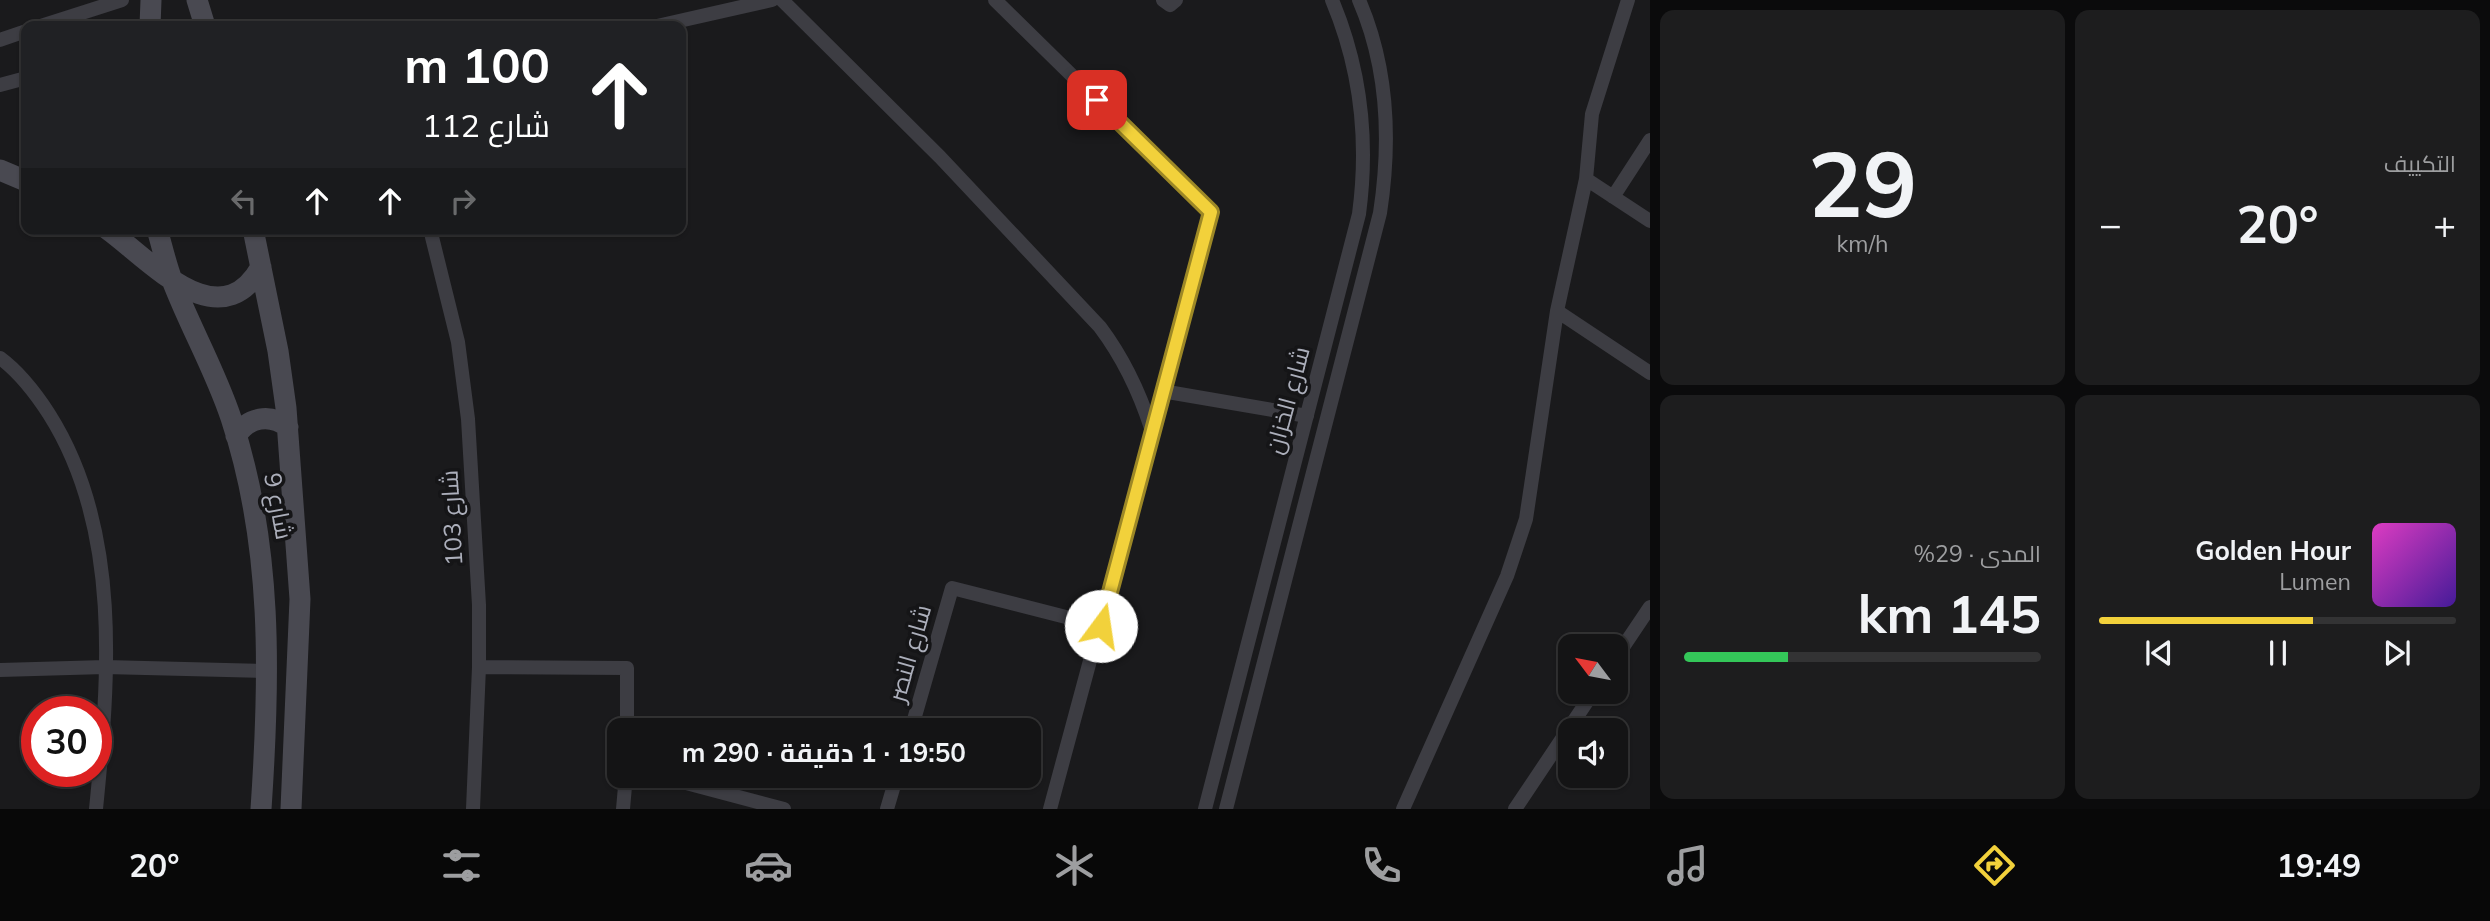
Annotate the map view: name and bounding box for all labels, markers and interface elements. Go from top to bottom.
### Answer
text: 100 m [404,34,550,95]
icon: ahead [574,49,665,140]
pin [1067,70,1127,130]
icon: arrive [1078,81,1116,119]
text: شارع 112 [422,105,550,145]
text: 29 [1808,126,1917,240]
text: التكييف [2384,149,2456,178]
icon: left [225,182,263,220]
icon: ahead [298,182,336,220]
icon: ahead [371,182,409,220]
icon: right [444,182,482,220]
text: 20° [2236,191,2319,256]
text: − [2099,200,2122,248]
text: + [2433,200,2456,248]
text: km/h [1836,229,1889,258]
street label: شارع الخزان [1258,343,1318,457]
street label: شارع 103 [434,469,470,567]
street label: شارع 9 [256,470,300,542]
text: Golden Hour [2195,534,2351,567]
text: المدى · 29% [1914,539,2041,568]
text: Lumen [2279,567,2351,596]
text: 145 km [1858,581,2041,646]
position arrow [1064,589,1138,663]
street label: شارع النصر [880,601,939,708]
north arrow [1558,634,1628,704]
map controls [1558,634,1628,788]
icon: previous [2140,634,2178,672]
icon: pause [2259,634,2297,672]
icon: next [2378,634,2416,672]
speed limit sign: 30 [21,696,112,787]
button: sound [1558,718,1628,788]
text: 19:50 · 1 دقيقة · 290 m [682,736,966,769]
icon: filters [437,841,486,890]
icon: car [744,841,793,890]
icon: climate [1050,841,1099,890]
icon: phone [1357,841,1406,890]
icon: music [1663,841,1712,890]
icon: directions [1970,841,2019,890]
text: 20° [129,845,179,885]
text: 19:49 [2276,845,2361,885]

